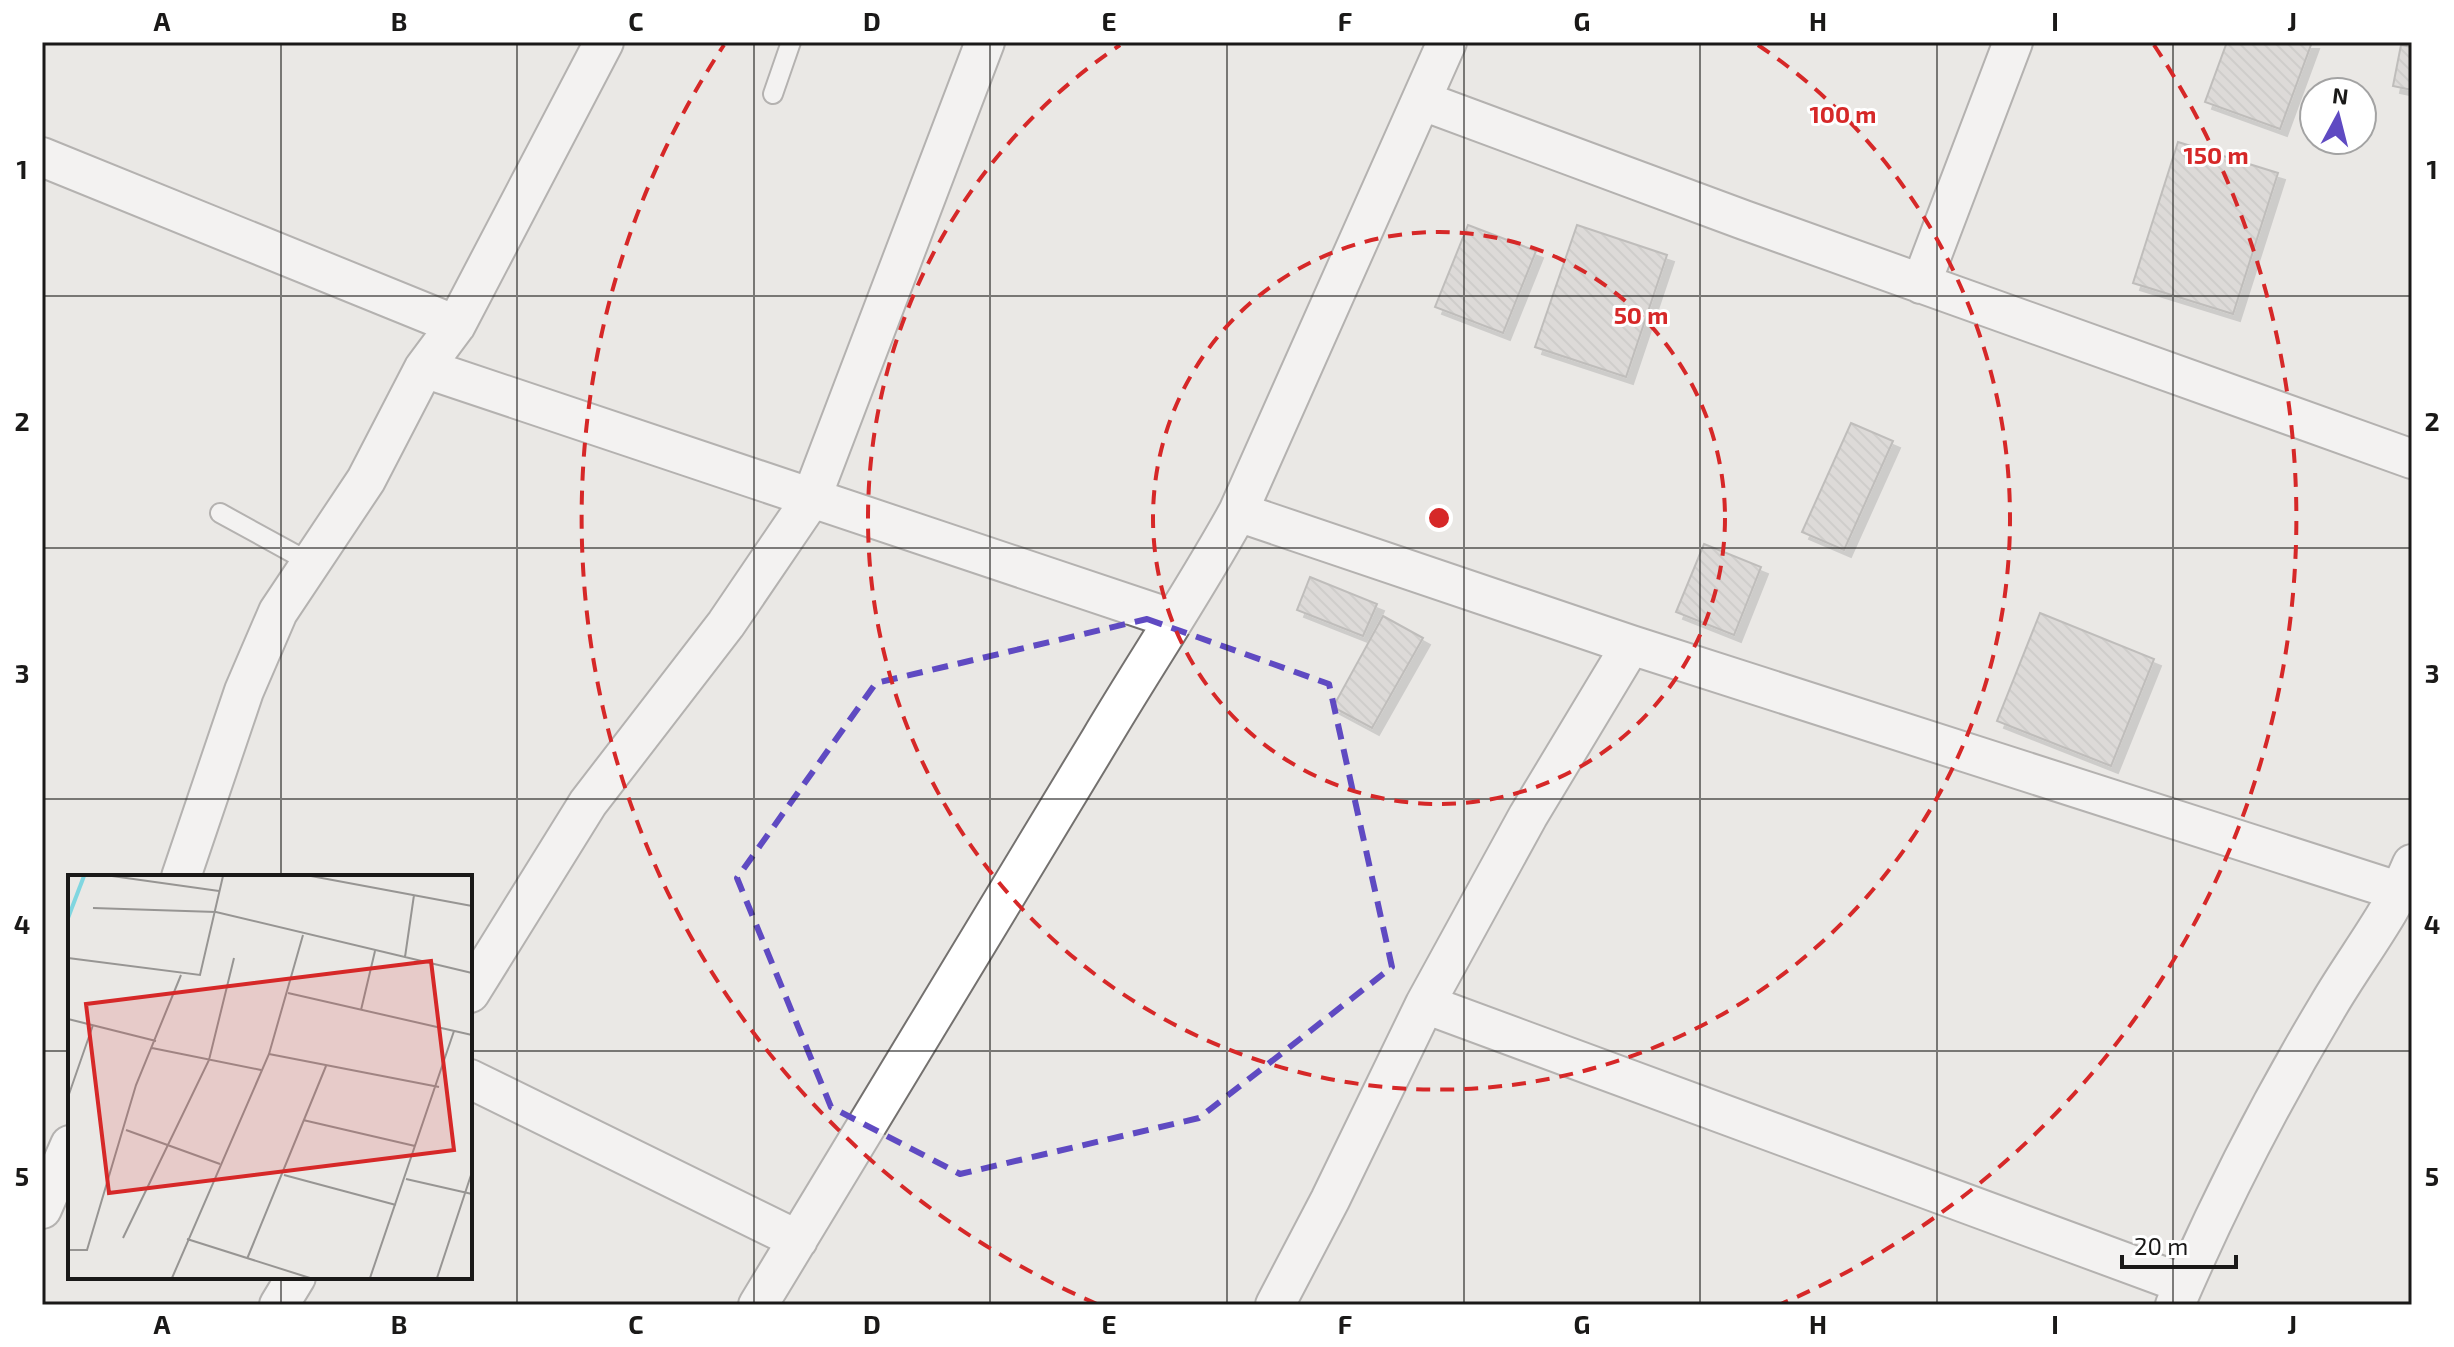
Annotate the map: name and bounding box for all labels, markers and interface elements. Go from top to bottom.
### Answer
text: A [154,5,171,36]
text: B [391,5,407,36]
text: C [628,5,644,36]
text: D [863,5,881,36]
text: E [1101,5,1117,36]
text: F [1338,5,1352,36]
text: G [1574,5,1590,36]
text: H [1809,5,1827,36]
text: I [2051,5,2059,36]
text: J [2287,5,2297,36]
north arrow [2298,76,2378,156]
text: N [2331,81,2350,109]
text: 100 m [1810,99,1876,128]
text: 150 m [2183,140,2249,169]
text: 1 [16,153,28,184]
text: 1 [2426,153,2438,184]
text: 50 m [1614,300,1668,329]
text: 2 [14,405,30,436]
text: 2 [2424,405,2440,436]
centre of rings [1425,504,1453,532]
text: 3 [15,657,29,688]
text: 3 [2425,657,2439,688]
inset map [68,875,472,1279]
text: 4 [14,908,30,939]
text: 4 [2424,908,2440,939]
text: 5 [15,1160,29,1191]
text: 5 [2425,1160,2439,1191]
scale bar [2122,1219,2236,1269]
text: 20 m [2134,1231,2188,1260]
text: A [154,1308,171,1339]
text: B [391,1308,407,1339]
text: C [628,1308,644,1339]
text: D [863,1308,881,1339]
text: E [1101,1308,1117,1339]
text: F [1338,1308,1352,1339]
text: G [1574,1308,1590,1339]
text: H [1809,1308,1827,1339]
text: I [2051,1308,2059,1339]
text: J [2287,1308,2297,1339]

